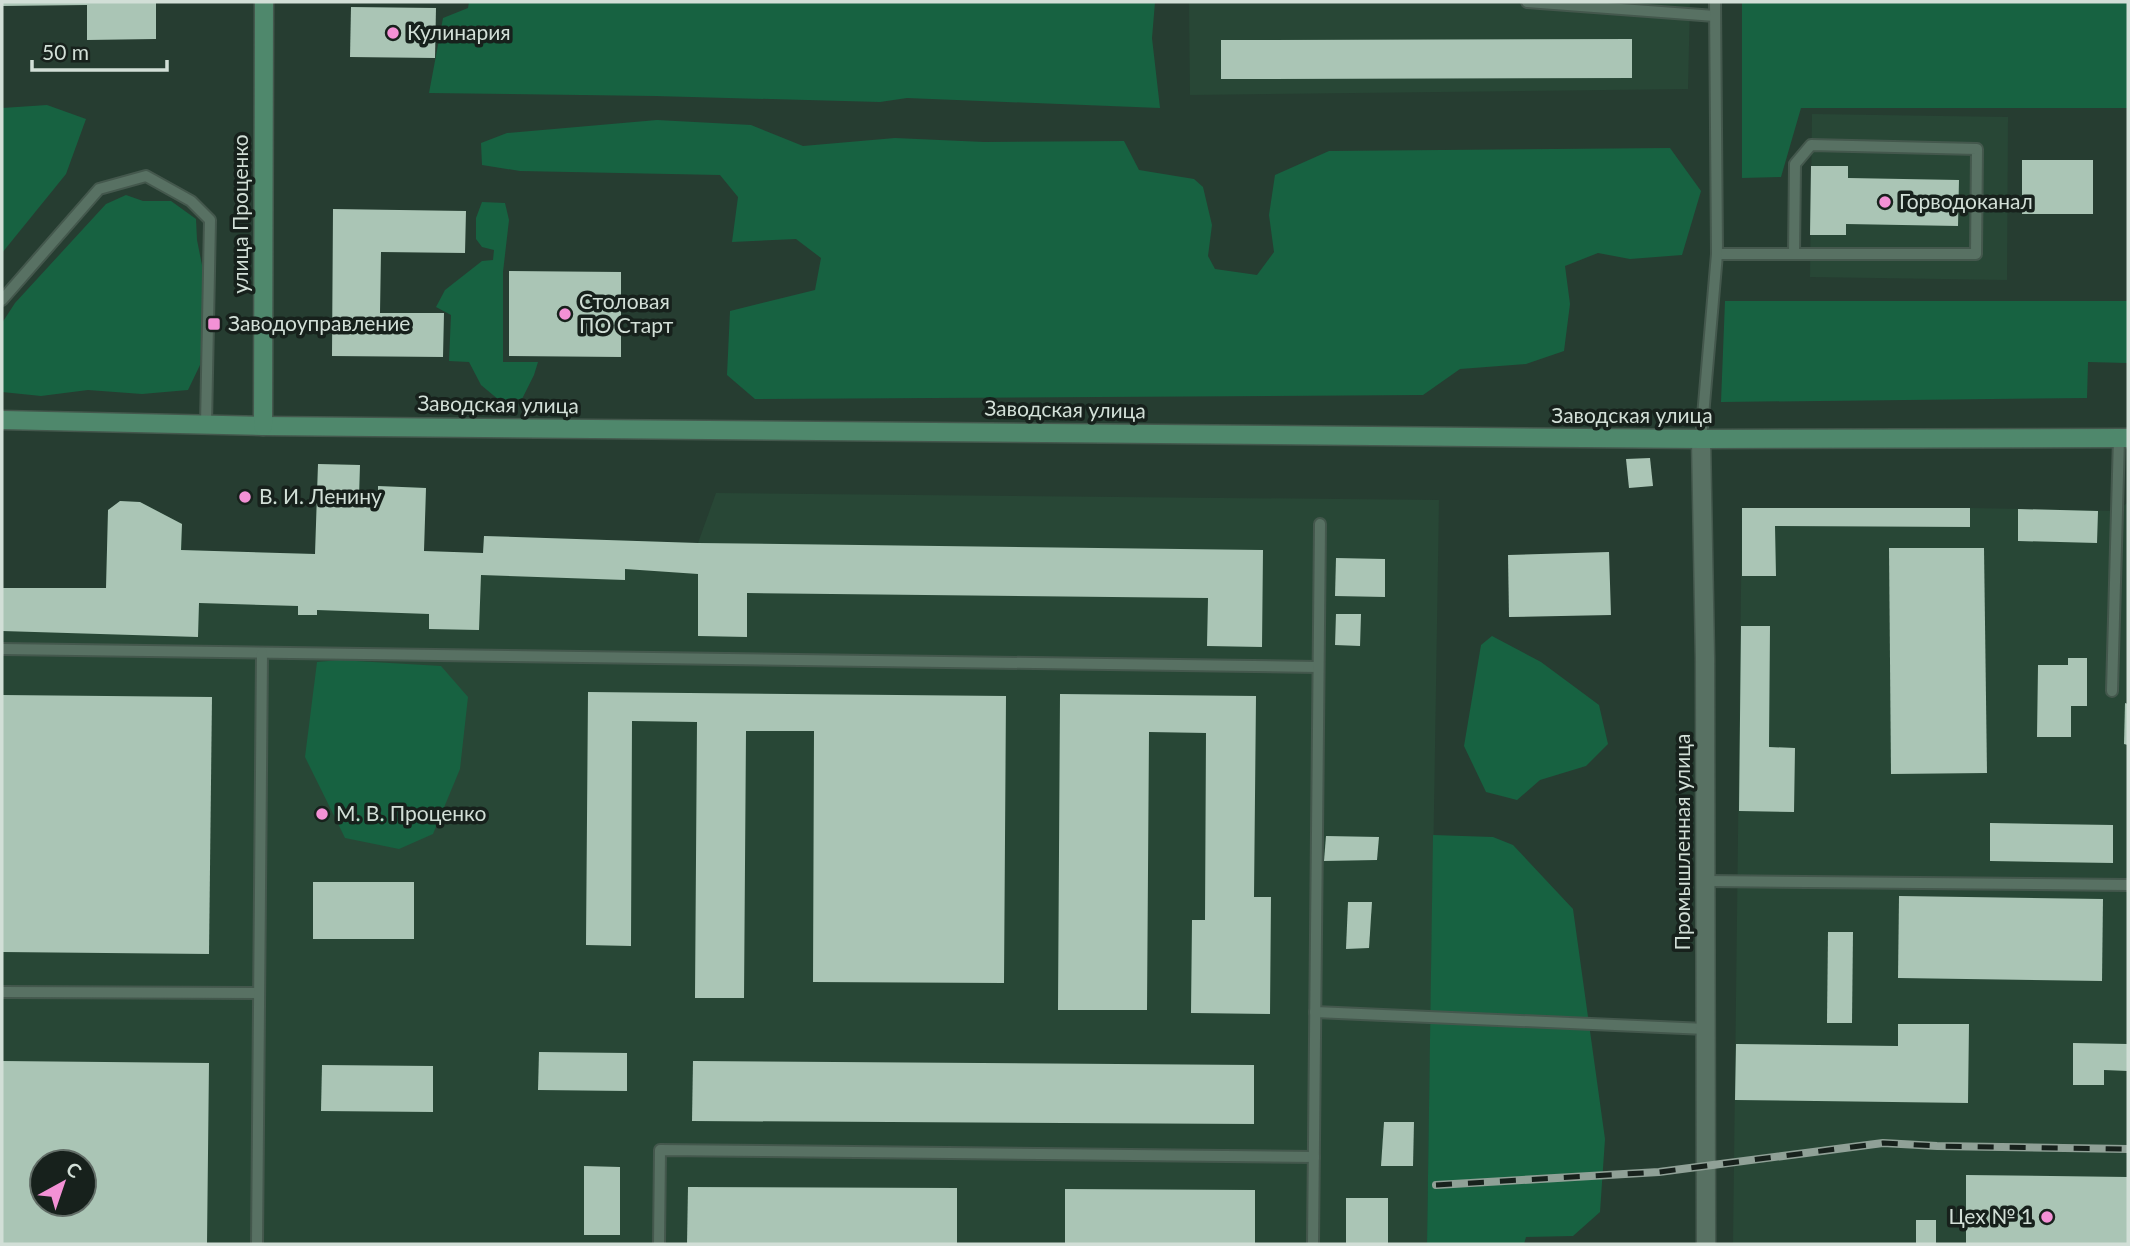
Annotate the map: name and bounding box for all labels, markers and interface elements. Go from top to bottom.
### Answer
place label: Кулинария [407,19,511,44]
marker: Кулинария [385,25,401,41]
scale bar [32,28,166,72]
text: 50 m [42,39,89,64]
street label: улица Проценко [227,134,252,294]
place label: Горводоканал [1899,188,2033,213]
marker: Горводоканал [1877,194,1893,210]
place label: Столовая ПО Старт [579,288,674,337]
marker: Столовая ПО Старт [557,306,573,322]
place label: Заводоуправление [228,310,410,335]
marker: Заводоуправление [206,316,222,332]
street label: Заводская улица [417,390,579,417]
street label: Заводская улица [984,395,1146,422]
street label: Заводская улица [1551,402,1713,427]
place label: В. И. Ленину [259,483,382,508]
marker: В. И. Ленину [237,489,253,505]
street label: Промышленная улица [1669,734,1694,950]
place label: М. В. Проценко [336,800,487,825]
marker: М. В. Проценко [314,806,330,822]
north arrow [28,1148,98,1218]
text: С [62,1157,87,1183]
place label: Цех № 1 [1949,1203,2033,1228]
marker: Цех № 1 [2039,1209,2055,1225]

